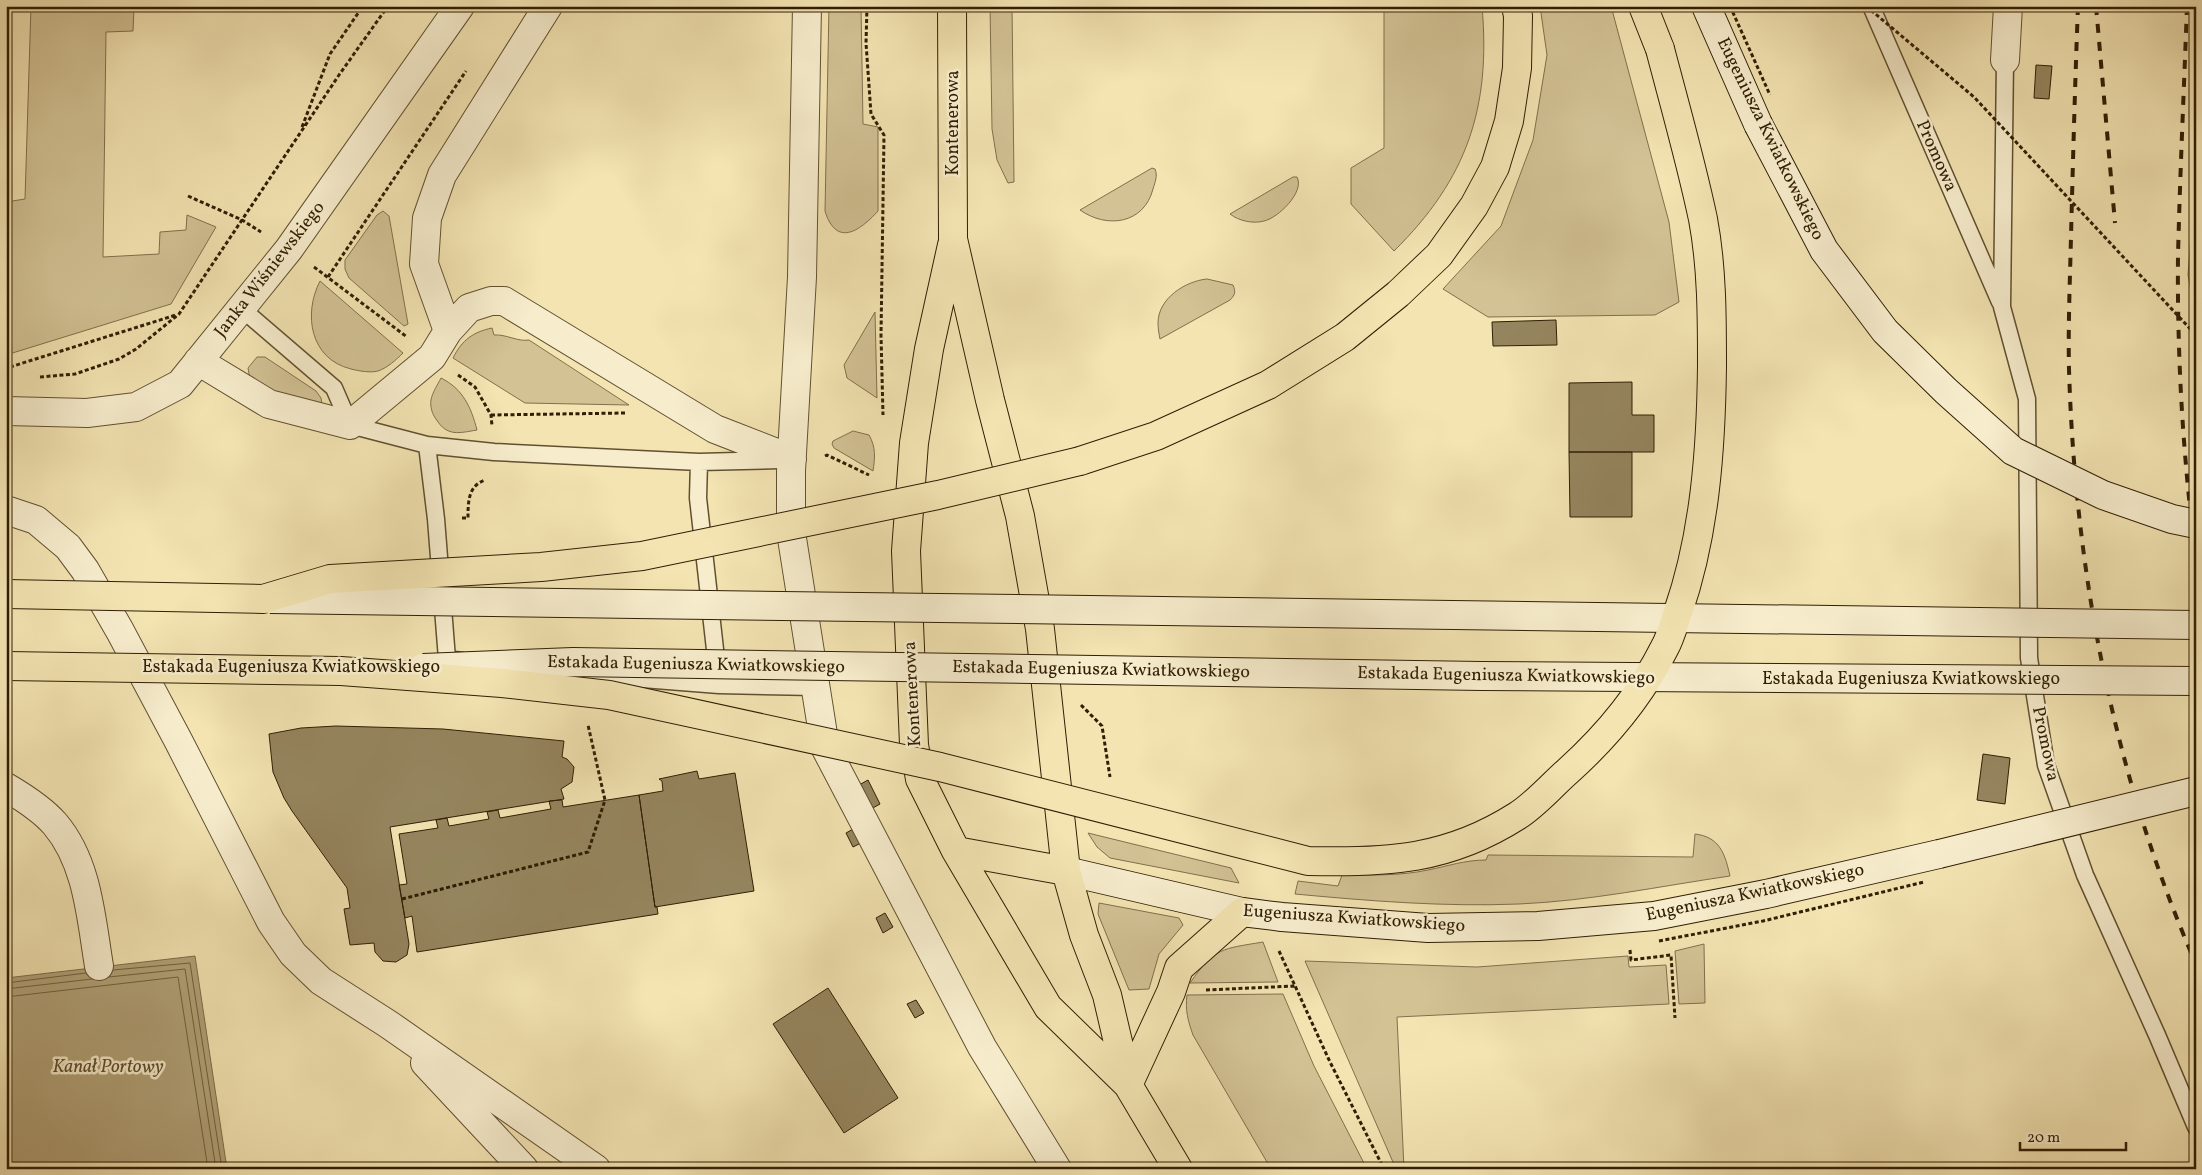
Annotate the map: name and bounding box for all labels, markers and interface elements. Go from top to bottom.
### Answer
street label: Eugeniusza Kwiatkowskiego [1710,33,1830,245]
street label: Kontenerowa [941,70,966,176]
street label: Promowa [1909,116,1963,196]
street label: Janka Wiśniewskiego [209,197,331,343]
street label: Kontenerowa [898,641,928,747]
street label: Estakada Eugeniusza Kwiatkowskiego [547,650,845,680]
street label: Estakada Eugeniusza Kwiatkowskiego [142,655,440,680]
street label: Estakada Eugeniusza Kwiatkowskiego [952,655,1250,685]
street label: Estakada Eugeniusza Kwiatkowskiego [1357,661,1655,691]
street label: Estakada Eugeniusza Kwiatkowskiego [1762,667,2060,692]
street label: Promowa [2025,704,2065,784]
street label: Eugeniusza Kwiatkowskiego [1643,858,1867,928]
street label: Eugeniusza Kwiatkowskiego [1242,899,1466,939]
water label: Kanał Portowy [52,1054,164,1080]
scale bar [2020,1120,2126,1152]
text: 20 m [2027,1128,2060,1149]

